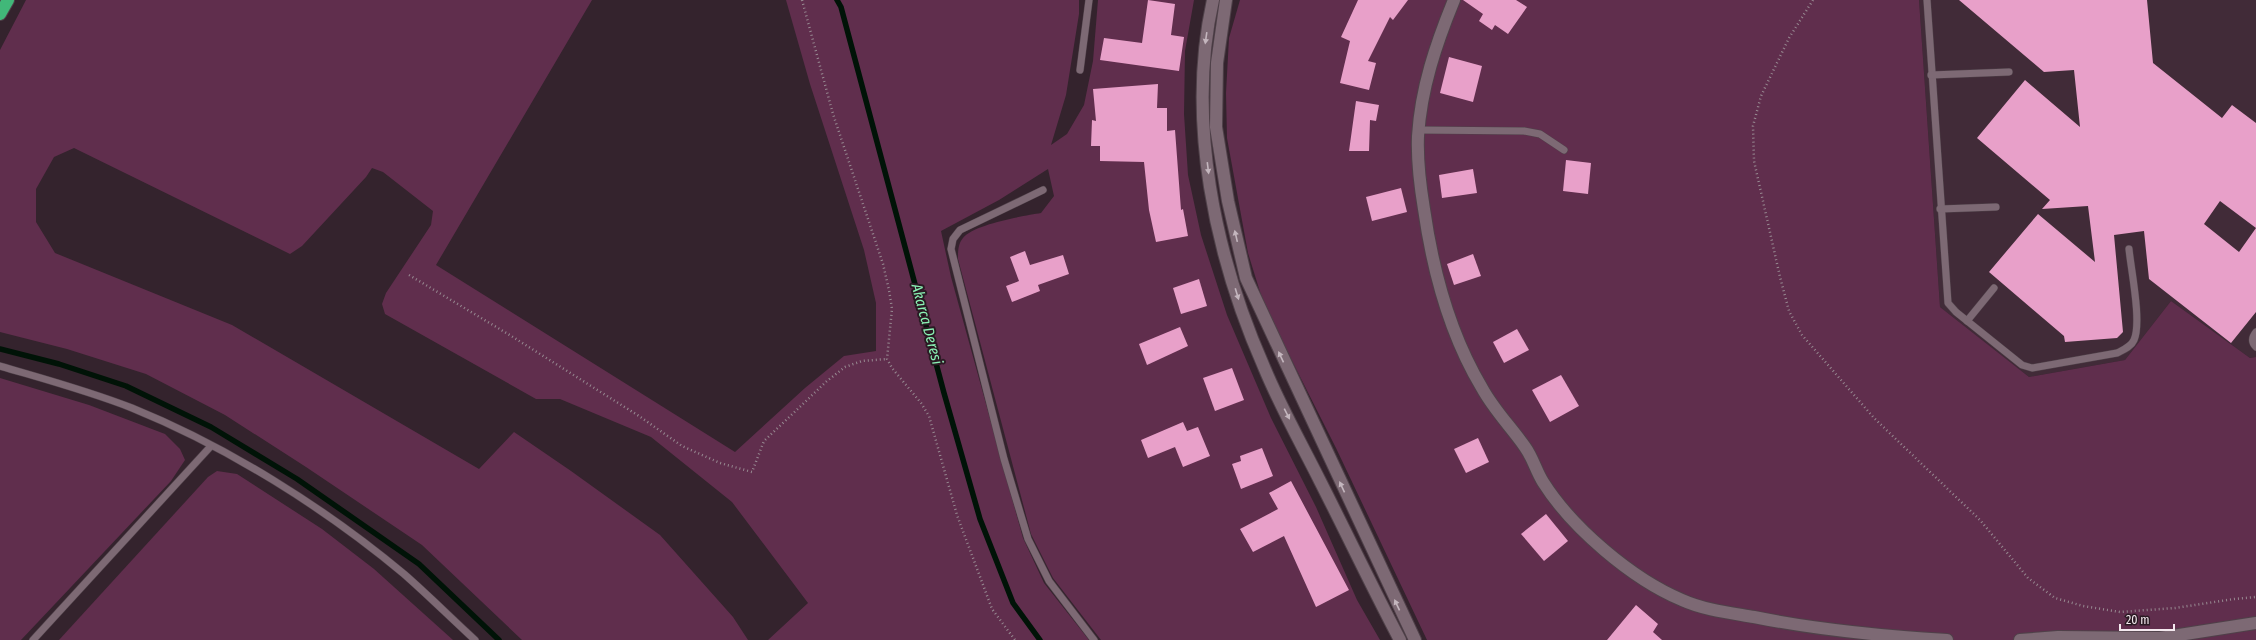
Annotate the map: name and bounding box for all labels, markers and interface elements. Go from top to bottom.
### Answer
one-way arrow [1203,32,1209,44]
one-way arrow [1205,162,1211,174]
one-way arrow [1232,229,1238,242]
water label: Akarca Deresi [907,281,946,367]
one-way arrow [1234,289,1240,301]
one-way arrow [1278,351,1284,362]
one-way arrow [1284,408,1290,420]
one-way arrow [1339,482,1345,493]
one-way arrow [1394,600,1400,611]
scale bar [2120,606,2174,632]
text: 20 m [2126,613,2150,627]

